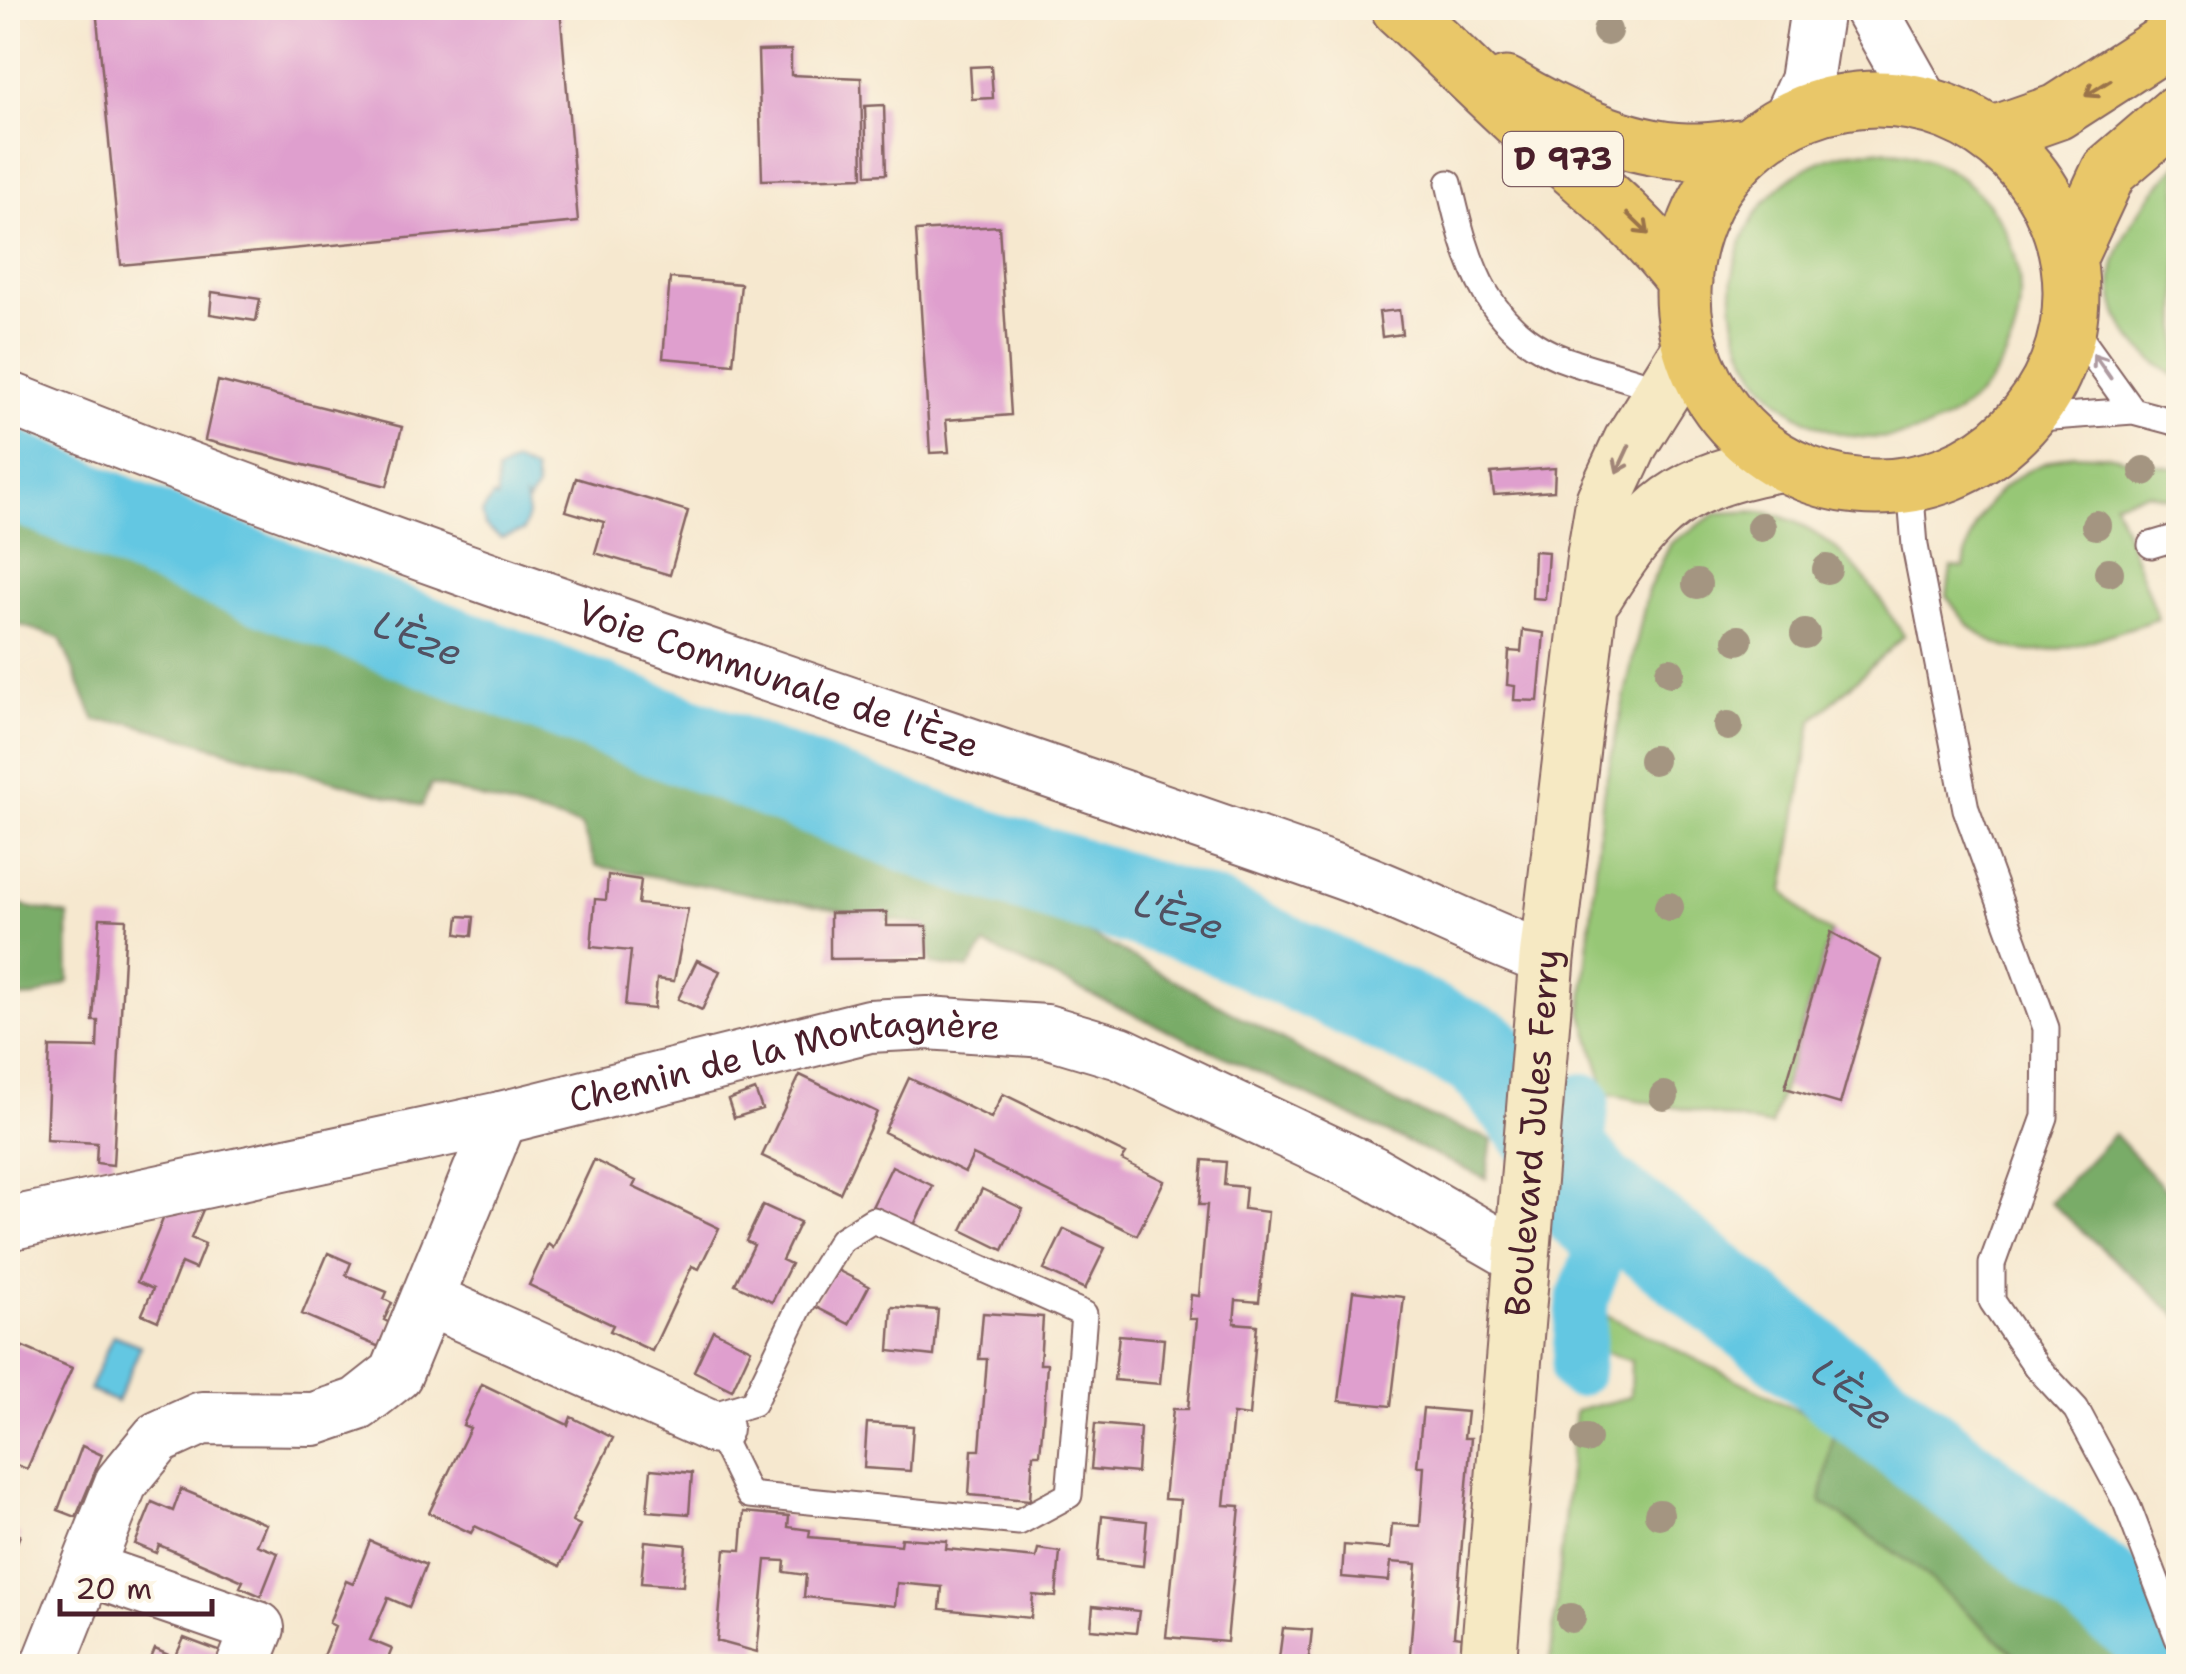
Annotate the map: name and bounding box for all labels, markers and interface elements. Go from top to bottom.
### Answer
one-way arrow [2084,78,2112,98]
road number: D 973 [1503,132,1623,186]
one-way arrow [1625,212,1649,236]
one-way arrow [2092,353,2113,381]
one-way arrow [1612,444,1631,474]
street label: Voie Communale de l'Èze [572,587,985,769]
water label: L'Èze [366,598,470,678]
water label: L'Èze [1127,876,1233,953]
street label: Boulevard Jules Ferry [1493,947,1571,1318]
street label: Chemin de la Montagnère [564,999,1002,1123]
water label: L'Èze [1801,1345,1905,1442]
scale bar [60,1554,212,1616]
text: 20 m [75,1568,152,1609]

